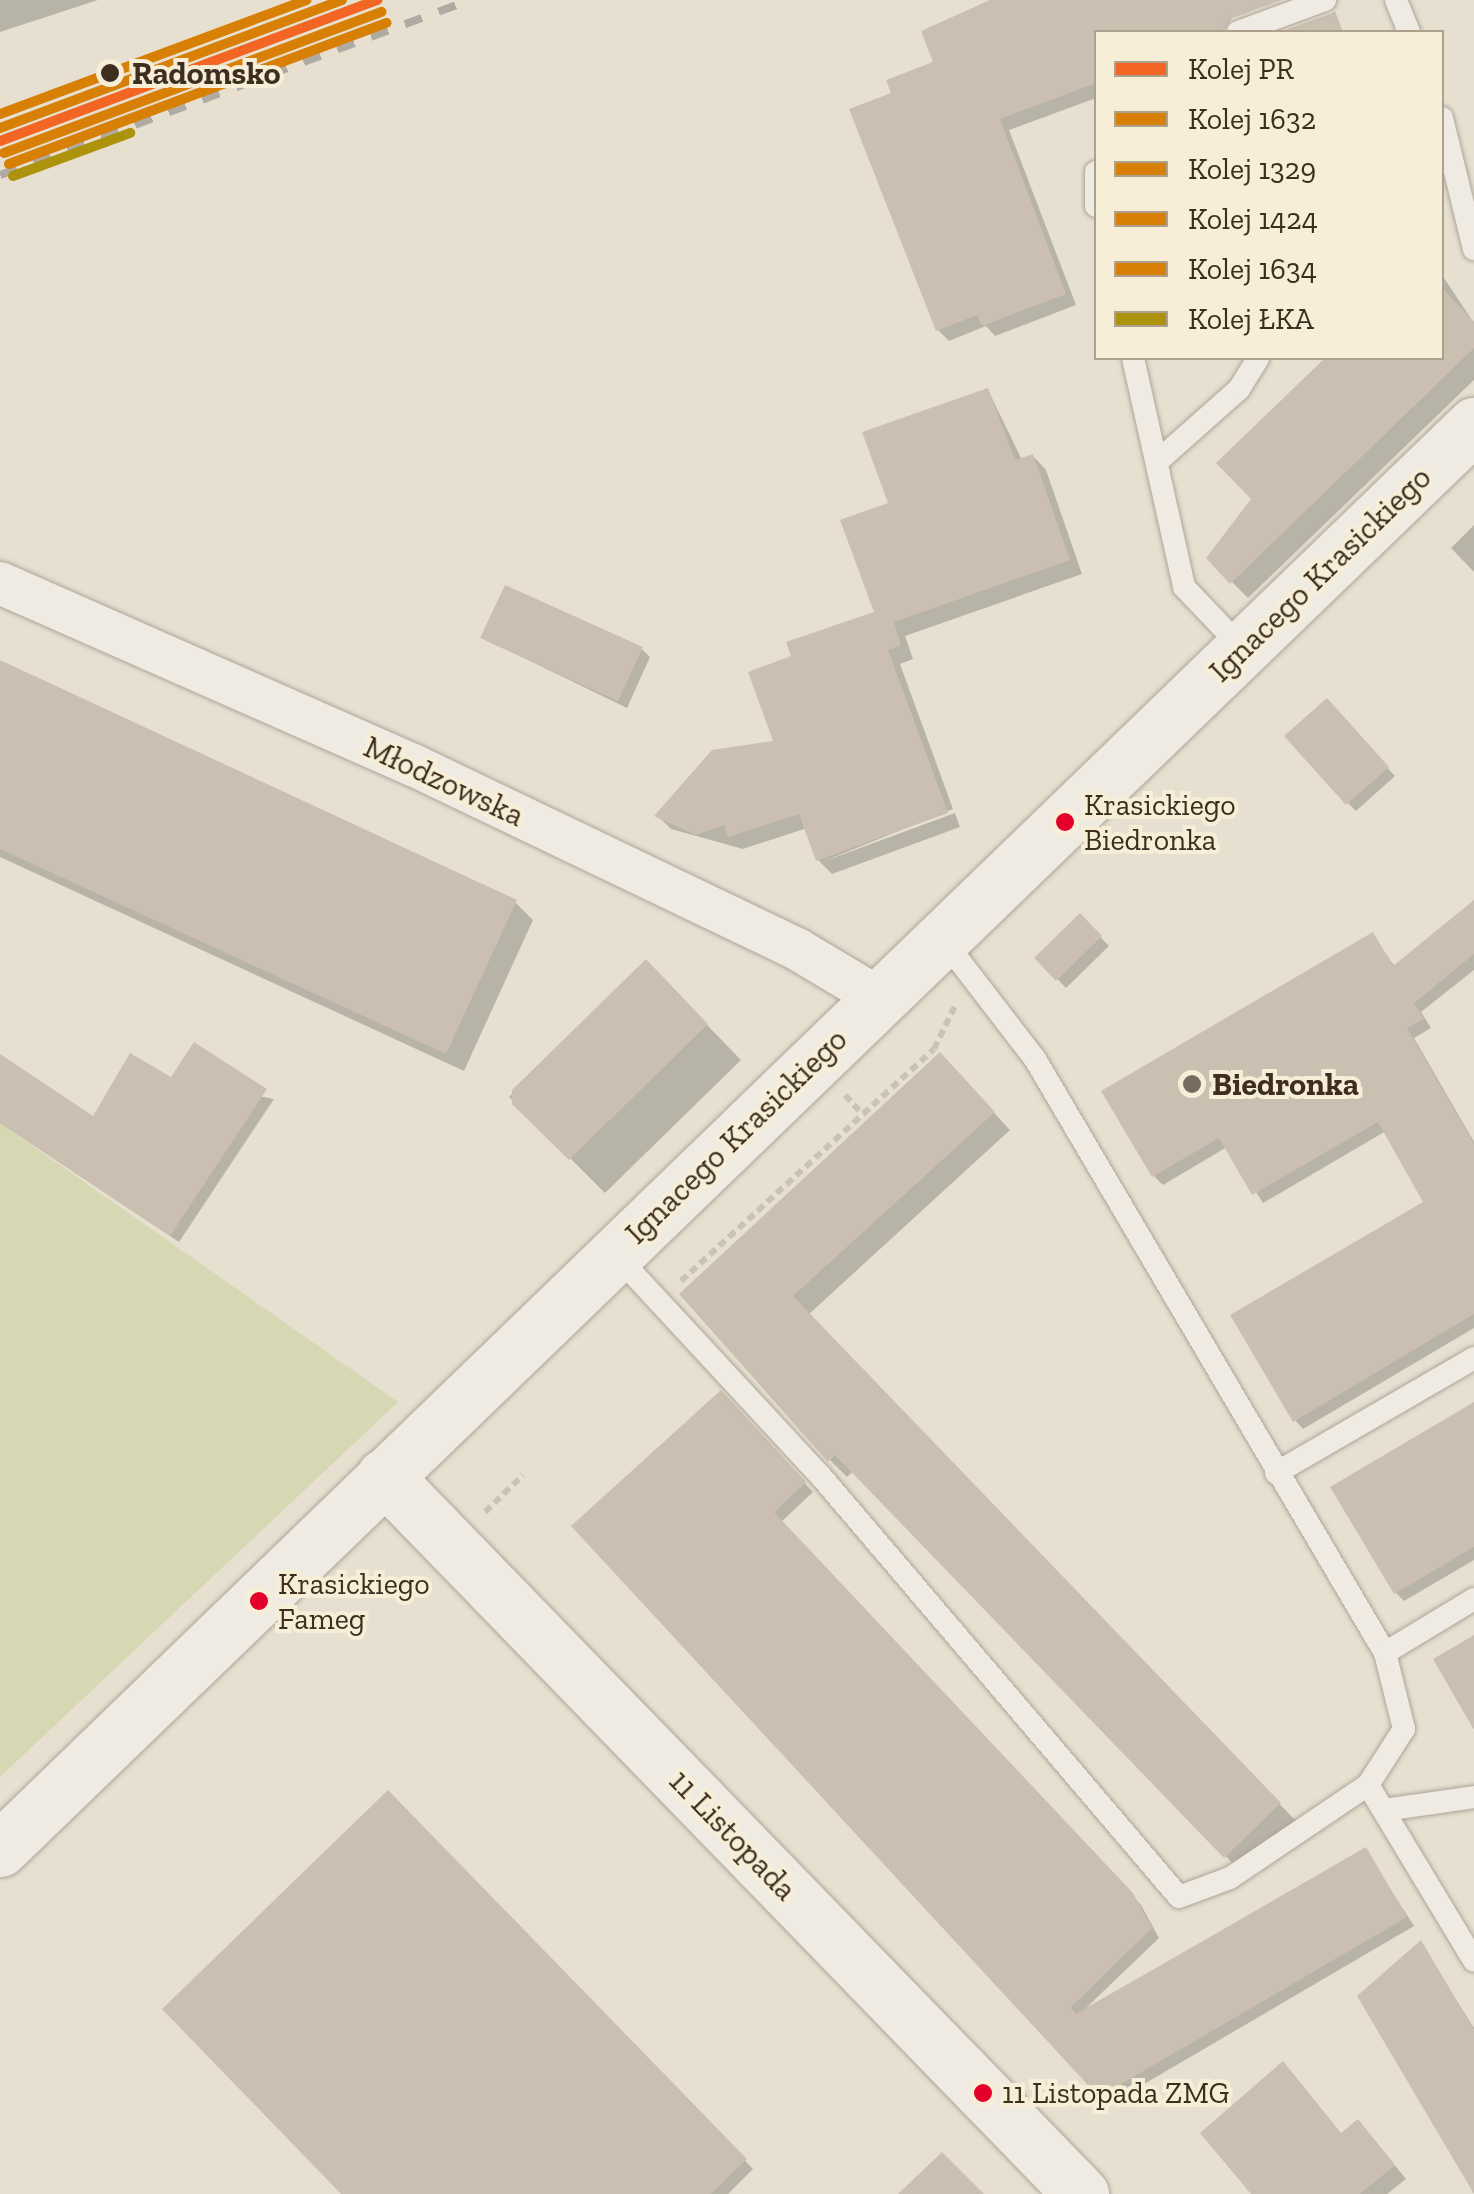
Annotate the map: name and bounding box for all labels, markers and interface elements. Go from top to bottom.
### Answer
legend [1094,30,1444,360]
text: Kolej PR [1188,51,1294,87]
place label: Radomsko [132,54,281,92]
marker: Radomsko [97,60,123,86]
text: Kolej 1632 [1188,101,1316,137]
text: Kolej 1329 [1188,151,1316,187]
text: Kolej 1424 [1188,201,1318,237]
text: Kolej 1634 [1188,251,1317,287]
text: Kolej ŁKA [1188,301,1314,337]
street label: Ignacego Krasickiego [1201,458,1439,690]
street label: Młodzowska [358,727,530,835]
place label: Krasickiego Biedronka [1084,787,1236,858]
marker: Krasickiego Biedronka [1055,812,1075,832]
street label: Ignacego Krasickiego [617,1020,855,1252]
place label: Biedronka [1212,1065,1359,1103]
marker: Biedronka [1181,1073,1203,1095]
place label: Krasickiego Fameg [278,1566,430,1636]
marker: Krasickiego Fameg [249,1591,269,1611]
street label: 11 Listopada [661,1762,805,1908]
place label: 11 Listopada ZMG [1002,2075,1229,2111]
marker: 11 Listopada ZMG [973,2083,993,2103]

